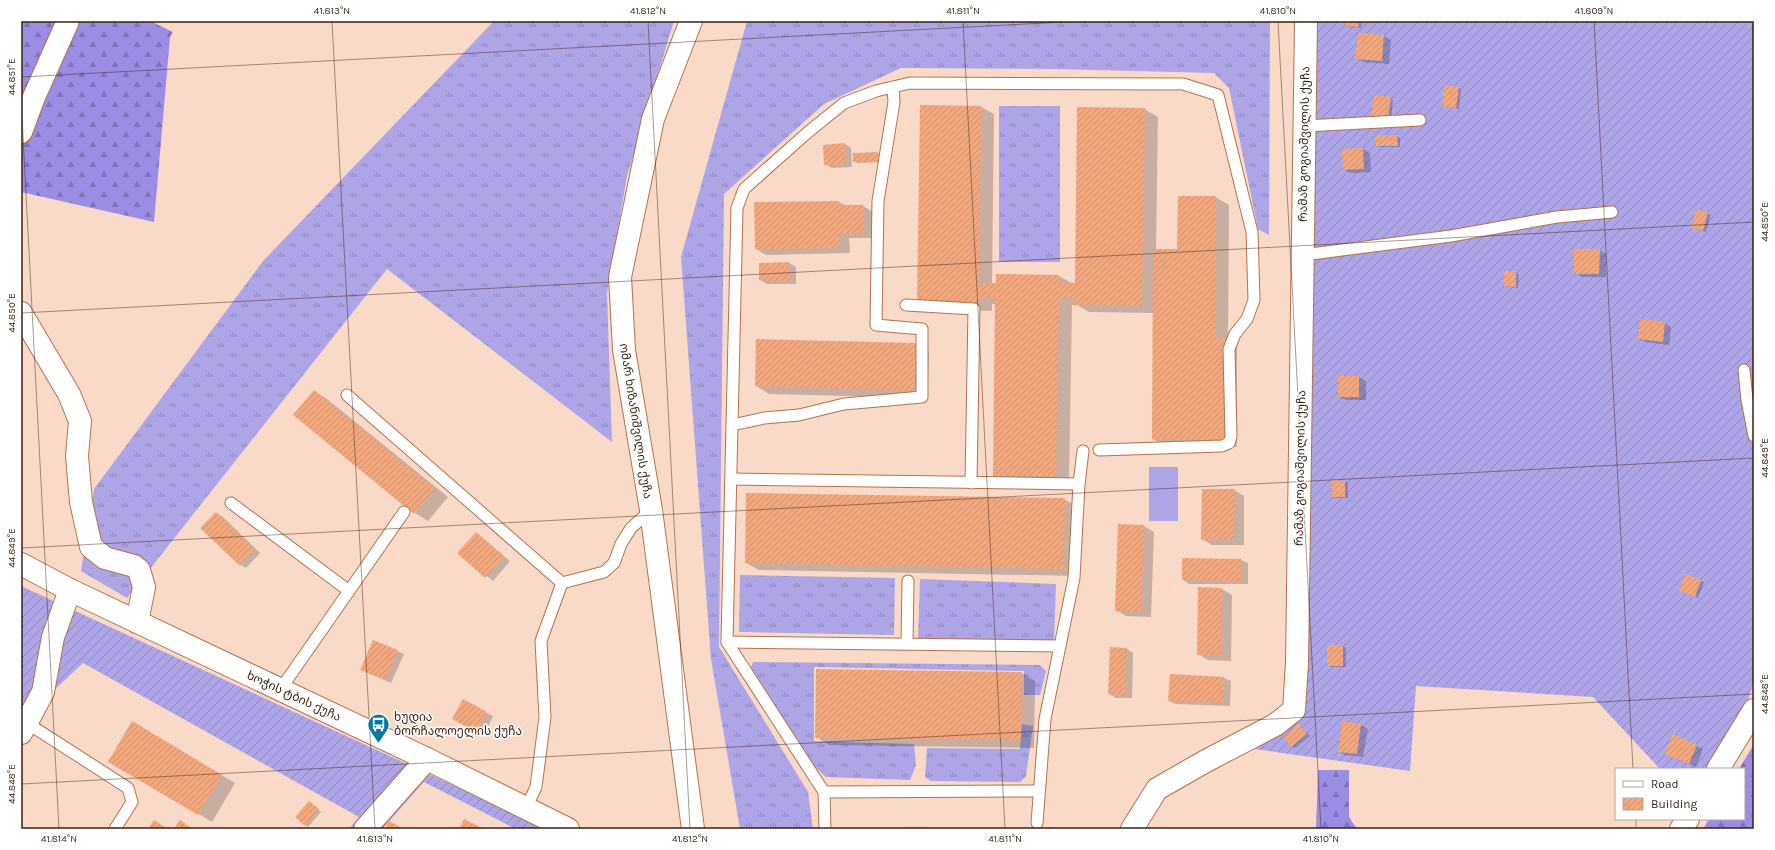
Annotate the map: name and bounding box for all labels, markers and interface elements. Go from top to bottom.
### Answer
text: 41.813°N [314,5,350,17]
text: 41.812°N [630,5,666,17]
text: 41.811°N [946,5,980,17]
text: 41.810°N [1260,5,1296,17]
text: 41.809°N [1575,5,1613,17]
text: 44.851°E [6,58,18,96]
street label: რამაზ გოგიაშვილის ქუჩა [1296,66,1313,222]
text: 44.850°E [1759,202,1771,242]
text: 44.850°E [6,293,18,333]
street label: ომარ ხიზანიშვილის ქუჩა [616,342,655,500]
street label: რამაზ გოგიაშვილის ქუჩა [1292,390,1309,546]
text: 44.849°E [1759,438,1771,478]
text: 44.849°E [6,528,18,568]
street label: ხოჭის ტბის ქუჩა [245,668,343,724]
text: 44.848°E [1759,674,1771,714]
place label: ხუდია ბორჩალოელის ქუჩა [394,710,522,739]
bus stop icon: ხუდია ბორჩალოელის ქუჩა [365,711,391,744]
text: 44.848°E [6,764,18,804]
legend [1615,768,1745,820]
text: Road [1651,777,1679,791]
text: Building [1651,797,1698,811]
text: 41.814°N [41,833,77,845]
text: 41.813°N [357,833,393,845]
text: 41.812°N [672,833,708,845]
text: 41.811°N [988,833,1022,845]
text: 41.810°N [1303,833,1339,845]

